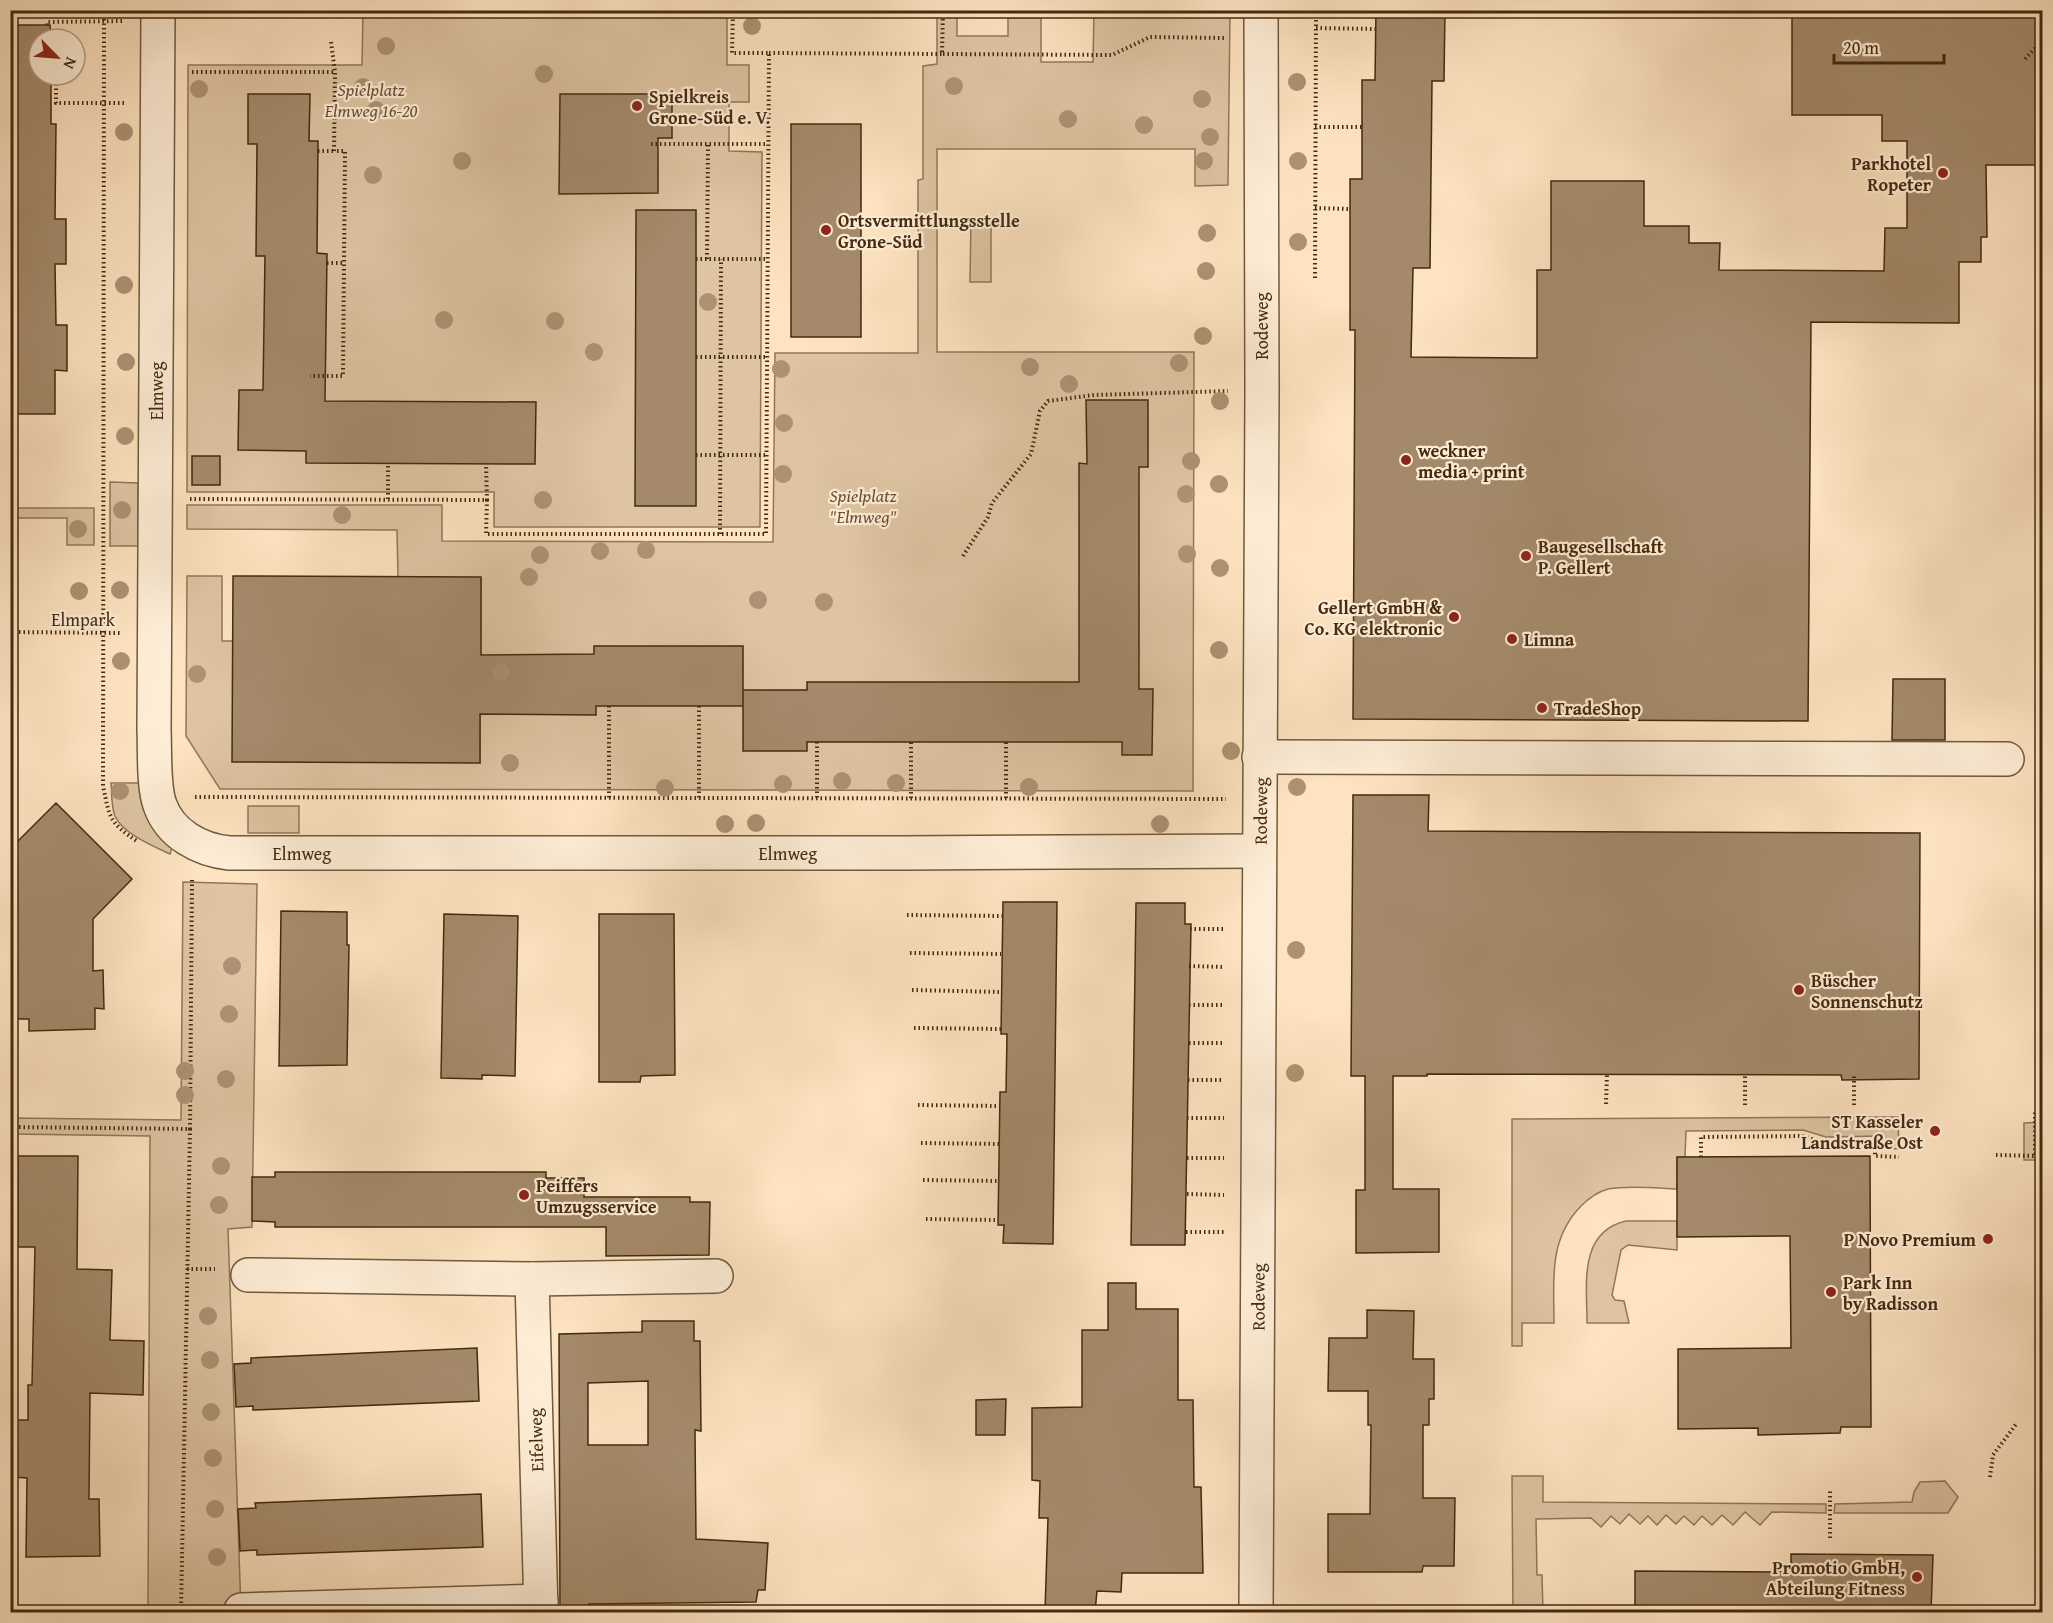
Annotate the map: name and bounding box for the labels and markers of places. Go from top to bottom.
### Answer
place label: Spielkreis Grone-Süd e. V. [649,83,770,131]
marker: Spielkreis Grone-Süd e. V. [630,99,644,113]
place label: Parkhotel Ropeter [1851,150,1932,198]
marker: Parkhotel Ropeter [1936,166,1950,180]
place label: Ortsvermittlungsstelle Grone-Süd [838,207,1020,255]
marker: Ortsvermittlungsstelle Grone-Süd [819,223,833,237]
place label: weckner media + print [1418,437,1525,485]
marker: weckner media + print [1399,453,1413,467]
place label: Baugesellschaft P. Gellert [1538,533,1664,581]
marker: Baugesellschaft P. Gellert [1519,549,1533,563]
place label: Gellert GmbH & Co. KG elektronic [1305,594,1442,642]
marker: Gellert GmbH & Co. KG elektronic [1447,610,1461,624]
place label: Limna [1524,626,1575,653]
marker: Limna [1505,632,1519,646]
place label: TradeShop [1554,695,1641,722]
marker: TradeShop [1535,701,1549,715]
place label: Büscher Sonnenschutz [1811,967,1923,1015]
marker: Büscher Sonnenschutz [1792,983,1806,997]
place label: ST Kasseler Landstraße Ost [1801,1108,1924,1156]
marker: ST Kasseler Landstraße Ost [1928,1124,1942,1138]
place label: Peiffers Umzugsservice [536,1172,657,1220]
marker: Peiffers Umzugsservice [517,1188,531,1202]
place label: P Novo Premium [1844,1226,1977,1253]
marker: P Novo Premium [1981,1232,1995,1246]
place label: Park Inn by Radisson [1843,1269,1938,1317]
marker: Park Inn by Radisson [1824,1285,1838,1299]
place label: Promotio GmbH, Abteilung Fitness [1766,1554,1905,1602]
marker: Promotio GmbH, Abteilung Fitness [1910,1570,1924,1584]

